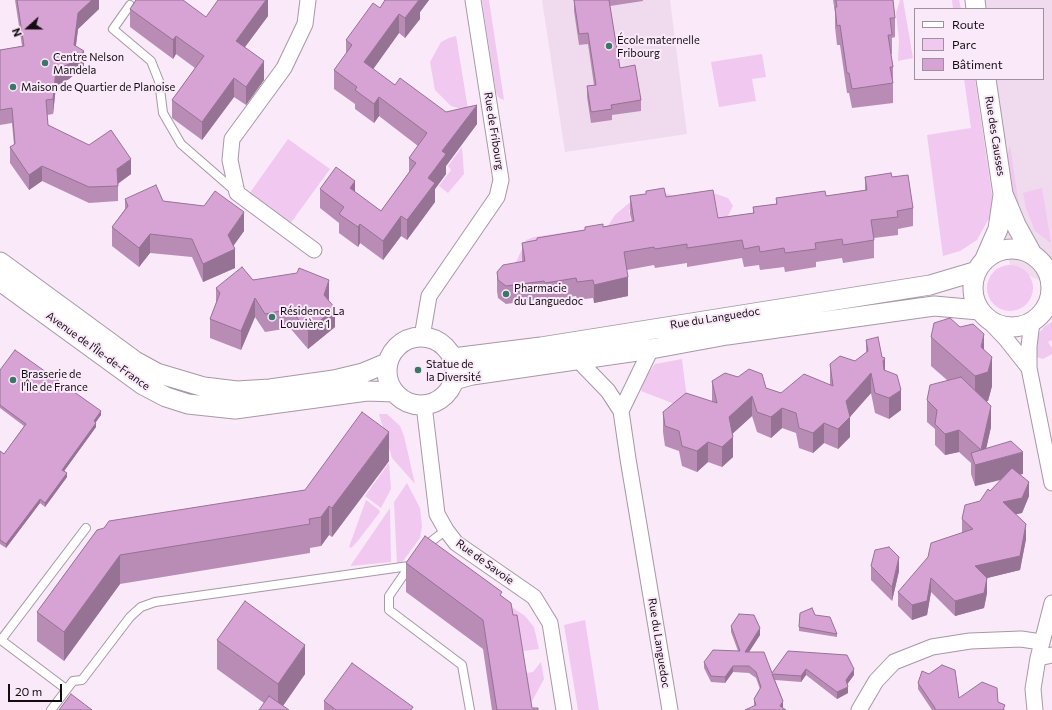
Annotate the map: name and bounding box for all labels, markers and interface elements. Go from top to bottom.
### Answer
north arrow [8,8,48,48]
legend [914,8,1044,80]
text: Route [952,17,985,31]
text: N [9,26,24,39]
place label: École maternelle Fribourg [617,33,700,59]
text: Parc [952,37,976,51]
marker: École maternelle Fribourg [604,41,614,51]
place label: Centre Nelson Mandela [53,50,124,76]
text: Bâtiment [952,57,1003,71]
marker: Centre Nelson Mandela [40,58,50,68]
place label: Maison de Quartier de Planoise [21,80,175,94]
marker: Maison de Quartier de Planoise [8,82,18,92]
street label: Rue de Fribourg [481,91,507,171]
street label: Rue des Causses [982,95,1008,177]
place label: Pharmacie du Languedoc [514,281,583,307]
marker: Pharmacie du Languedoc [501,289,511,299]
place label: Résidence La Louvière 1 [280,304,345,330]
street label: Rue du Languedoc [669,304,761,332]
street label: Avenue de l'Île-de-France [44,309,152,393]
marker: Résidence La Louvière 1 [267,312,277,322]
place label: Statue de la Diversité [426,357,481,383]
marker: Statue de la Diversité [413,365,423,375]
place label: Brasserie de l'Île de France [21,367,88,393]
marker: Brasserie de l'Île de France [8,375,18,385]
street label: Rue de Savoie [453,537,517,587]
street label: Rue du Languedoc [645,597,673,689]
scale bar [10,676,64,702]
text: 20 m [15,684,42,698]

